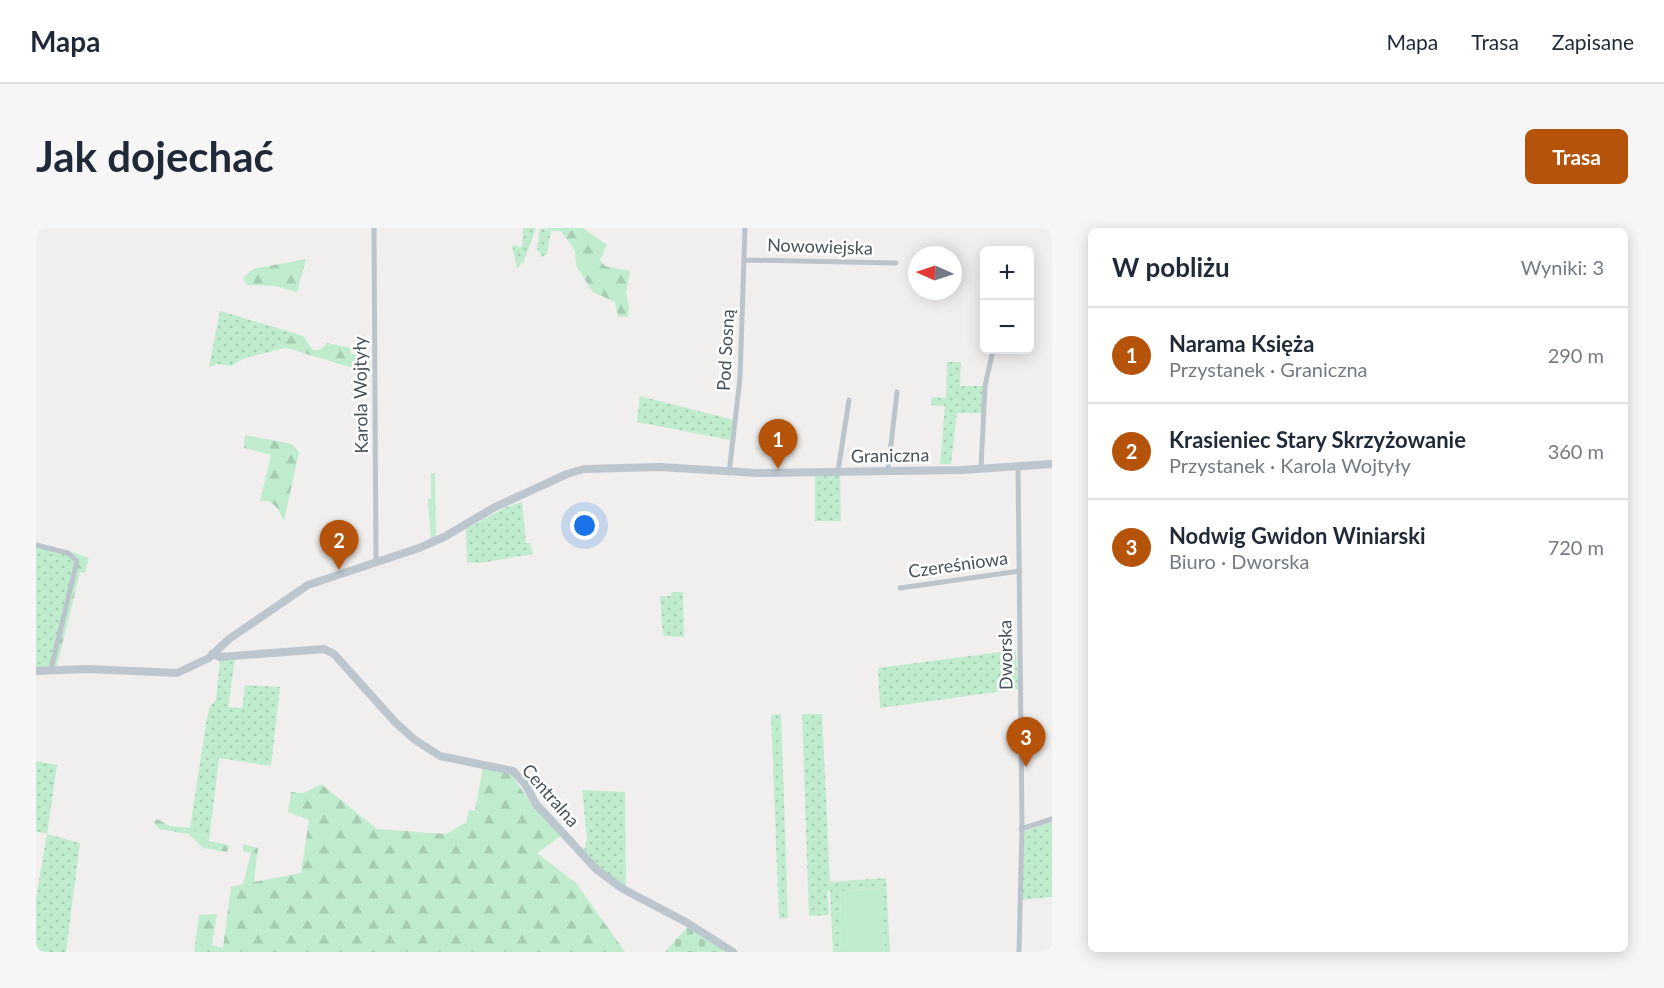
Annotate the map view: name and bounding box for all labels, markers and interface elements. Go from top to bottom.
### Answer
text: Mapa [30,24,100,58]
text: Mapa [1386,29,1438,54]
text: Trasa [1471,29,1519,54]
text: Zapisane [1552,29,1634,54]
button: Trasa [1525,129,1628,184]
text: Jak dojechać [36,131,274,181]
street label: Nowowiejska [767,233,873,259]
north arrow [908,246,962,300]
map controls [980,246,1034,354]
button: + [980,246,1034,300]
text: W pobliżu [1112,251,1230,283]
text: Wyniki: 3 [1521,255,1604,279]
button: − [980,300,1034,354]
street label: Pod Sosną [712,308,738,391]
text: Narama Księża [1169,330,1314,357]
street label: Karola Wojtyły [348,335,372,454]
text: 1 [1126,343,1137,367]
text: 290 m [1548,343,1604,367]
text: Przystanek · Graniczna [1169,357,1368,381]
pin: 1 [758,420,798,469]
text: Krasieniec Stary Skrzyżowanie [1169,426,1466,453]
text: 2 [1126,439,1137,463]
text: 360 m [1548,439,1604,463]
street label: Graniczna [851,443,929,467]
text: Przystanek · Karola Wojtyły [1169,453,1411,477]
your location [570,511,599,540]
pin: 2 [320,520,358,570]
text: Nodwig Gwidon Winiarski [1169,522,1426,549]
text: 3 [1126,535,1137,559]
text: 720 m [1548,535,1604,559]
street label: Czereśniowa [907,546,1009,582]
text: Biuro · Dworska [1169,549,1309,573]
street label: Dworska [993,620,1017,690]
pin: 3 [1006,718,1046,767]
street label: Centralna [518,759,584,831]

